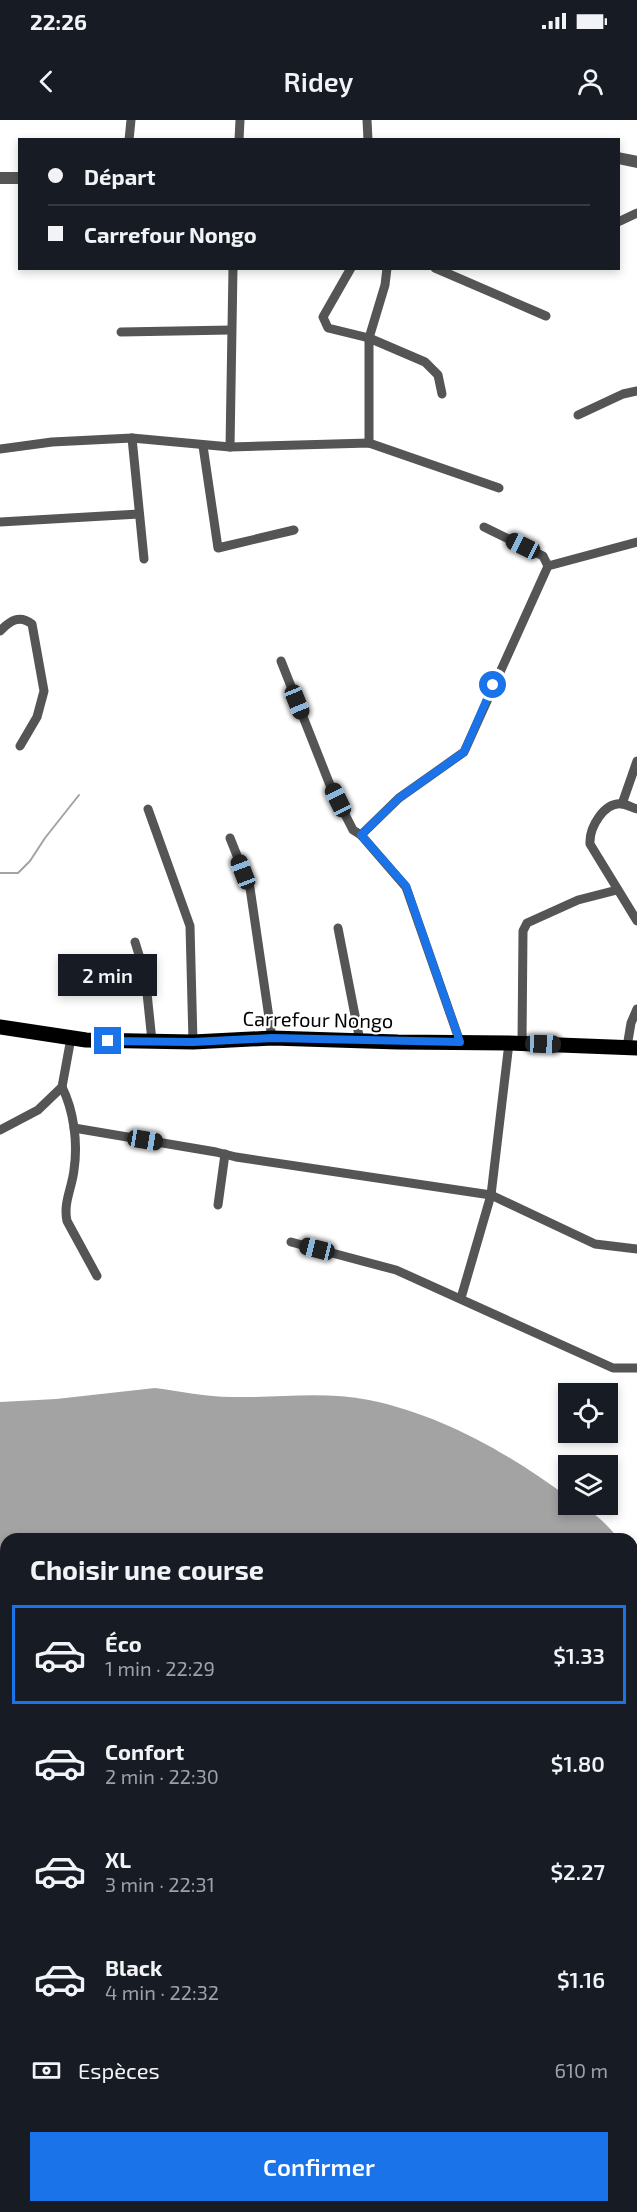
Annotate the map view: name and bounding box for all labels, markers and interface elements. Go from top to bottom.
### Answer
text: 22:26 [30,8,87,34]
icon: back [30,65,63,98]
text: Ridey [284,65,353,97]
icon: person [574,65,607,98]
text: Départ [84,163,156,189]
text: Carrefour Nongo [84,221,257,247]
car [503,530,543,562]
route start [479,671,506,698]
car [282,682,312,722]
car [322,780,354,820]
car [228,852,258,892]
callout: 2 min [58,954,158,996]
text: 2 min [82,963,133,987]
street label: Carrefour Nongo [242,1006,394,1032]
route end [94,1027,121,1054]
car [525,1034,561,1054]
car [126,1128,164,1152]
car [297,1236,337,1262]
map controls [558,1383,618,1515]
button: locate [558,1383,618,1443]
button: layers [558,1455,618,1515]
text: Choisir une course [30,1553,264,1585]
icon: car [33,1628,87,1682]
text: Éco [105,1630,142,1656]
text: $1.33 [553,1642,605,1668]
text: 1 min · 22:29 [105,1656,215,1680]
icon: car [33,1736,87,1790]
text: Confort [105,1738,184,1764]
text: $1.80 [551,1750,605,1776]
text: 2 min · 22:30 [105,1764,219,1788]
icon: car [33,1844,87,1898]
text: XL [105,1846,131,1872]
text: $2.27 [550,1858,605,1884]
text: 3 min · 22:31 [105,1872,215,1896]
icon: car [33,1952,87,2006]
text: Black [105,1954,162,1980]
text: $1.16 [557,1966,605,1992]
text: 4 min · 22:32 [105,1980,219,2004]
icon: cash [30,2054,63,2087]
text: Espèces [78,2057,160,2083]
text: 610 m [555,2058,608,2082]
button: Confirmer [30,2132,608,2201]

